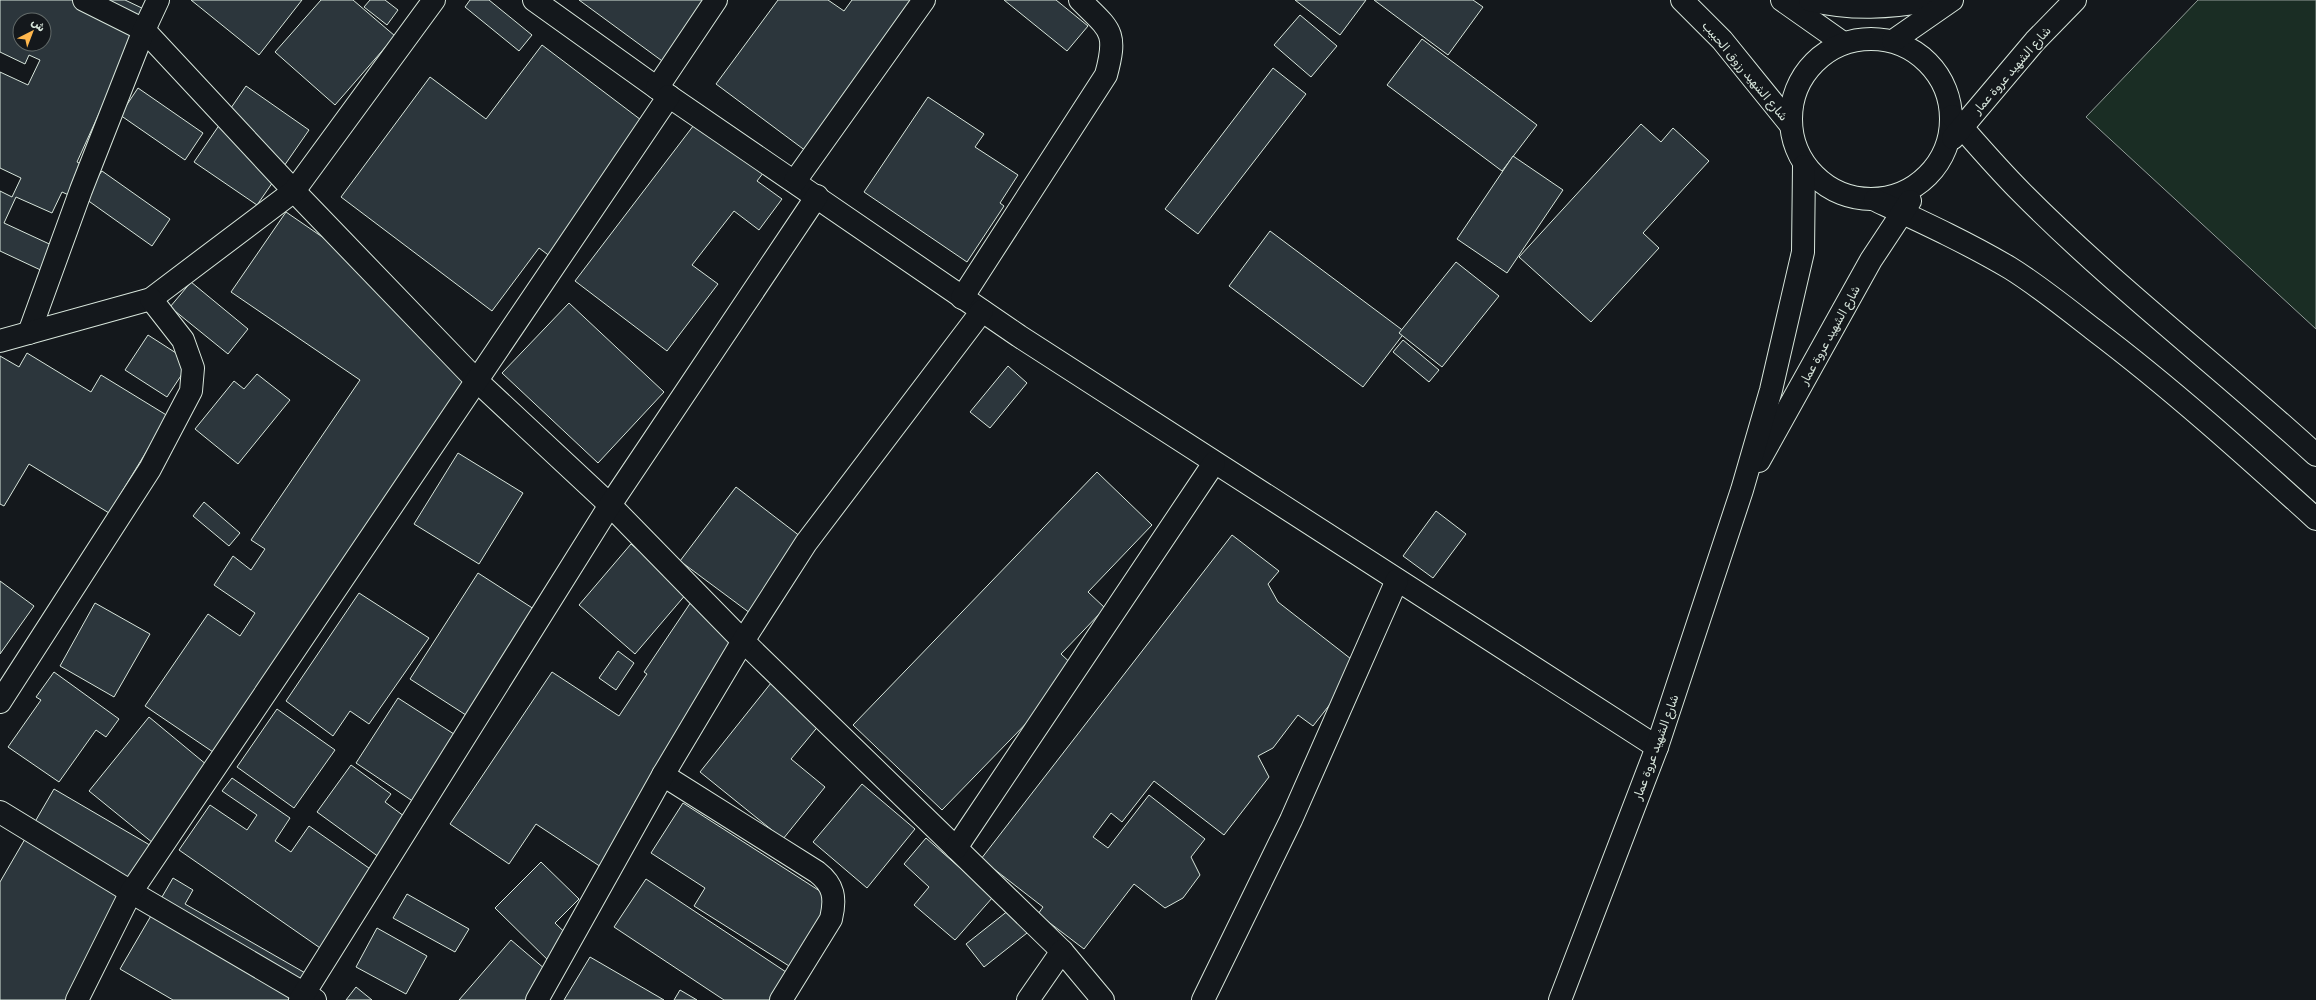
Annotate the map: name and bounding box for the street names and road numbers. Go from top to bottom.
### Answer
street label: شارع الشهيد رزوق الحبيب [1698,18,1791,125]
street label: شارع الشهيد عروة عمار [1970,23,2055,119]
street label: شارع الشهيد عروة عمار [1796,283,1865,389]
street label: شارع الشهيد عروة عمار [1630,692,1683,803]

